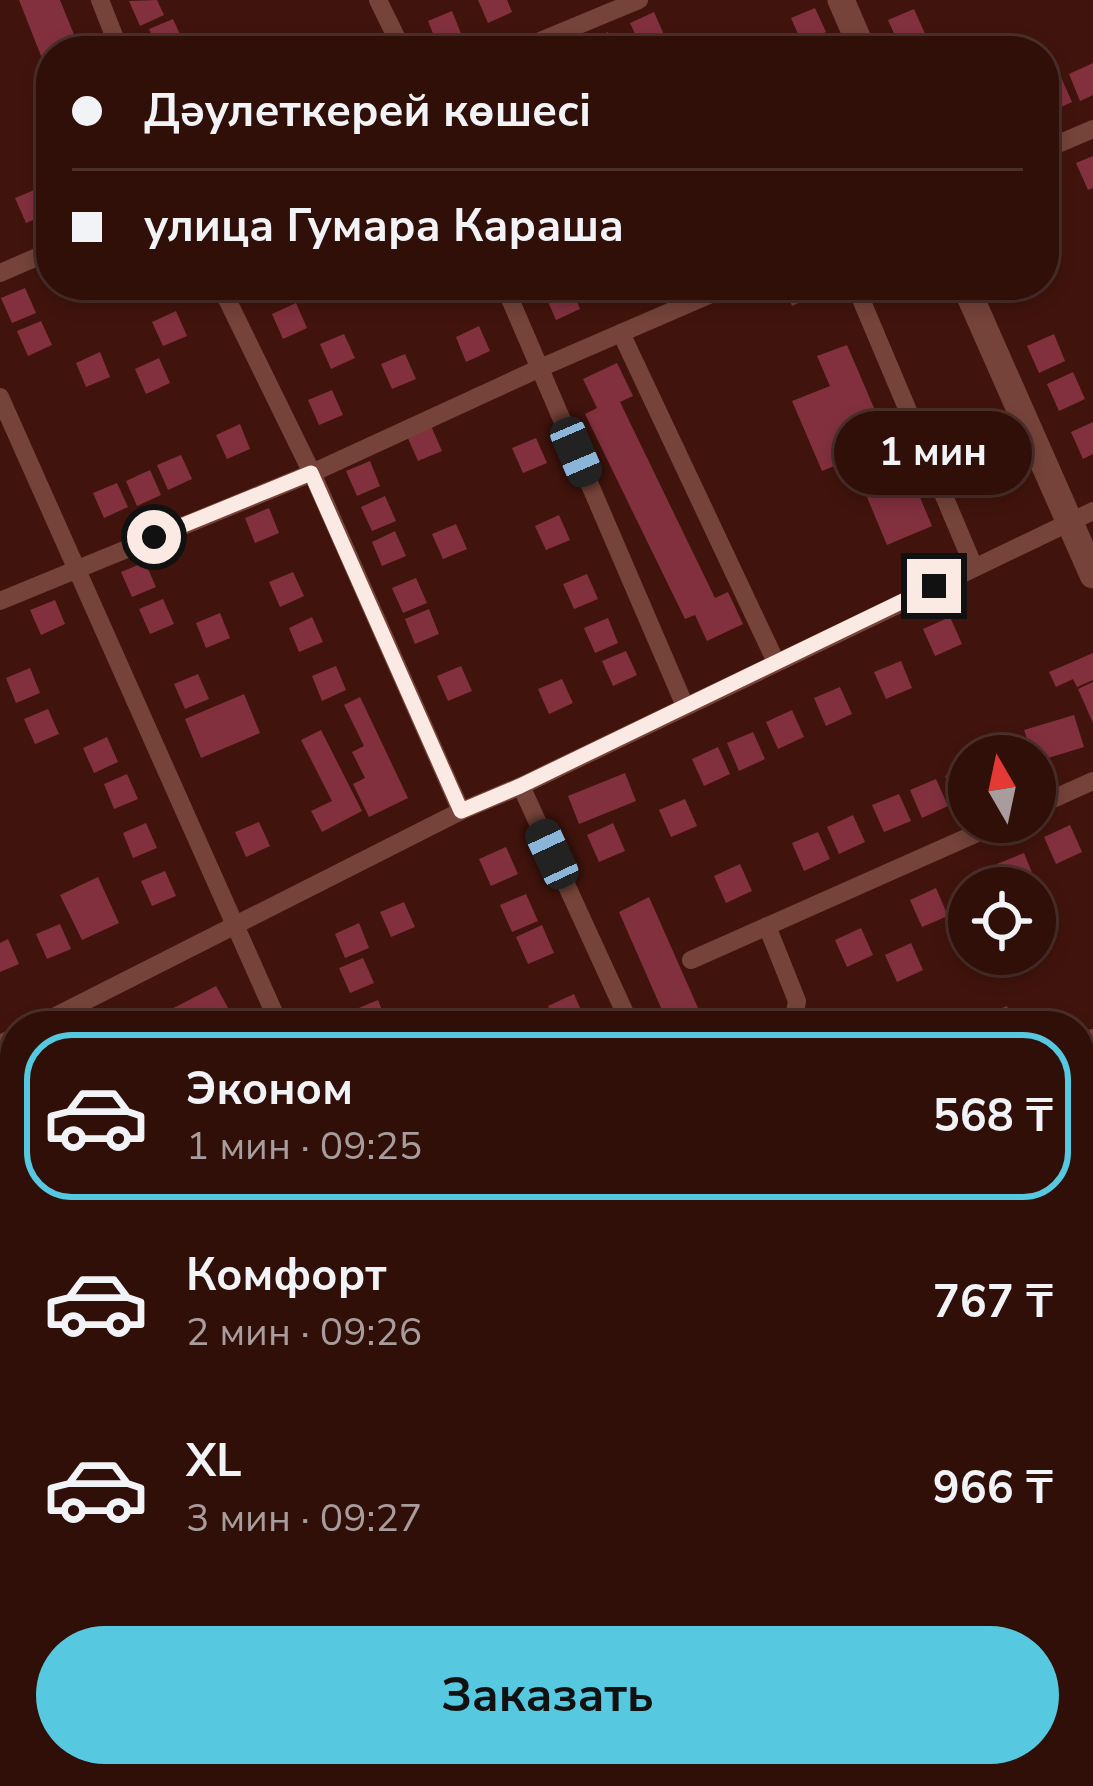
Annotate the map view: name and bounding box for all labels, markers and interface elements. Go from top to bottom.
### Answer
text: Дәулеткерей көшесі [144,81,591,142]
text: улица Гумара Караша [144,196,624,257]
car [545,412,607,492]
callout: 1 мин [835,412,1033,496]
text: 1 мин [879,426,987,479]
route start [127,510,181,564]
route end [907,559,961,613]
north arrow [948,735,1056,843]
map controls [948,735,1056,975]
car [520,814,584,894]
button: locate [948,867,1056,975]
text: Эконом [186,1059,353,1120]
icon: car [42,1062,150,1170]
text: 568 ₸ [933,1086,1053,1147]
text: 1 мин · 09:25 [186,1120,422,1173]
text: Комфорт [186,1245,387,1306]
icon: car [42,1248,150,1356]
text: 767 ₸ [933,1272,1053,1333]
text: 2 мин · 09:26 [186,1306,422,1359]
text: XL [186,1431,242,1492]
icon: car [42,1434,150,1542]
text: 966 ₸ [933,1458,1053,1519]
text: 3 мин · 09:27 [186,1492,422,1545]
button: Заказать [36,1626,1059,1764]

